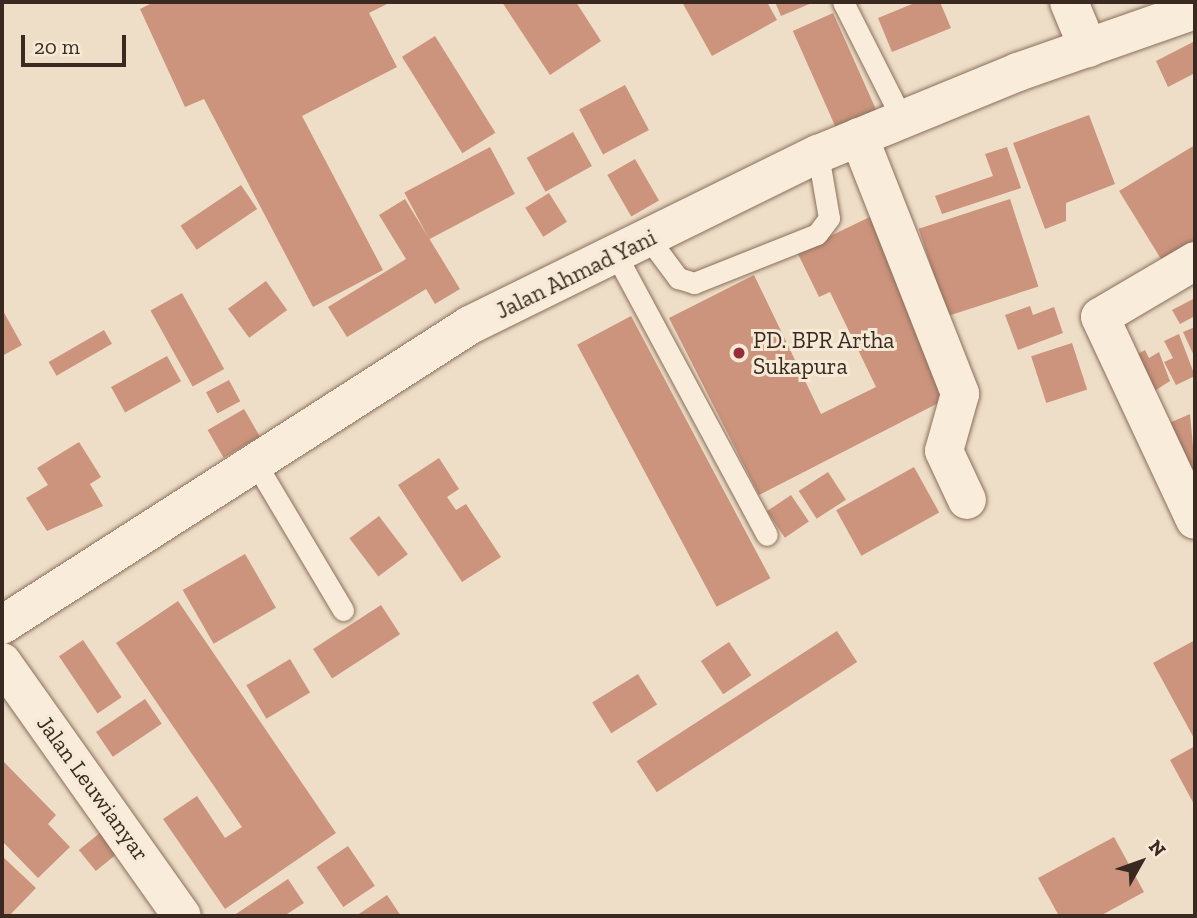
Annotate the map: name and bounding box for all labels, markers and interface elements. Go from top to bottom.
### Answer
scale bar [24,21,130,65]
text: 20 m [34,34,80,59]
street label: Jalan Ahmad Yani [491,223,661,325]
place label: PD. BPR Artha Sukapura [753,326,895,380]
marker: PD. BPR Artha Sukapura [731,345,747,361]
street label: Jalan Leuwianyar [31,710,155,866]
north arrow [1106,827,1176,897]
text: N [1144,835,1171,861]

